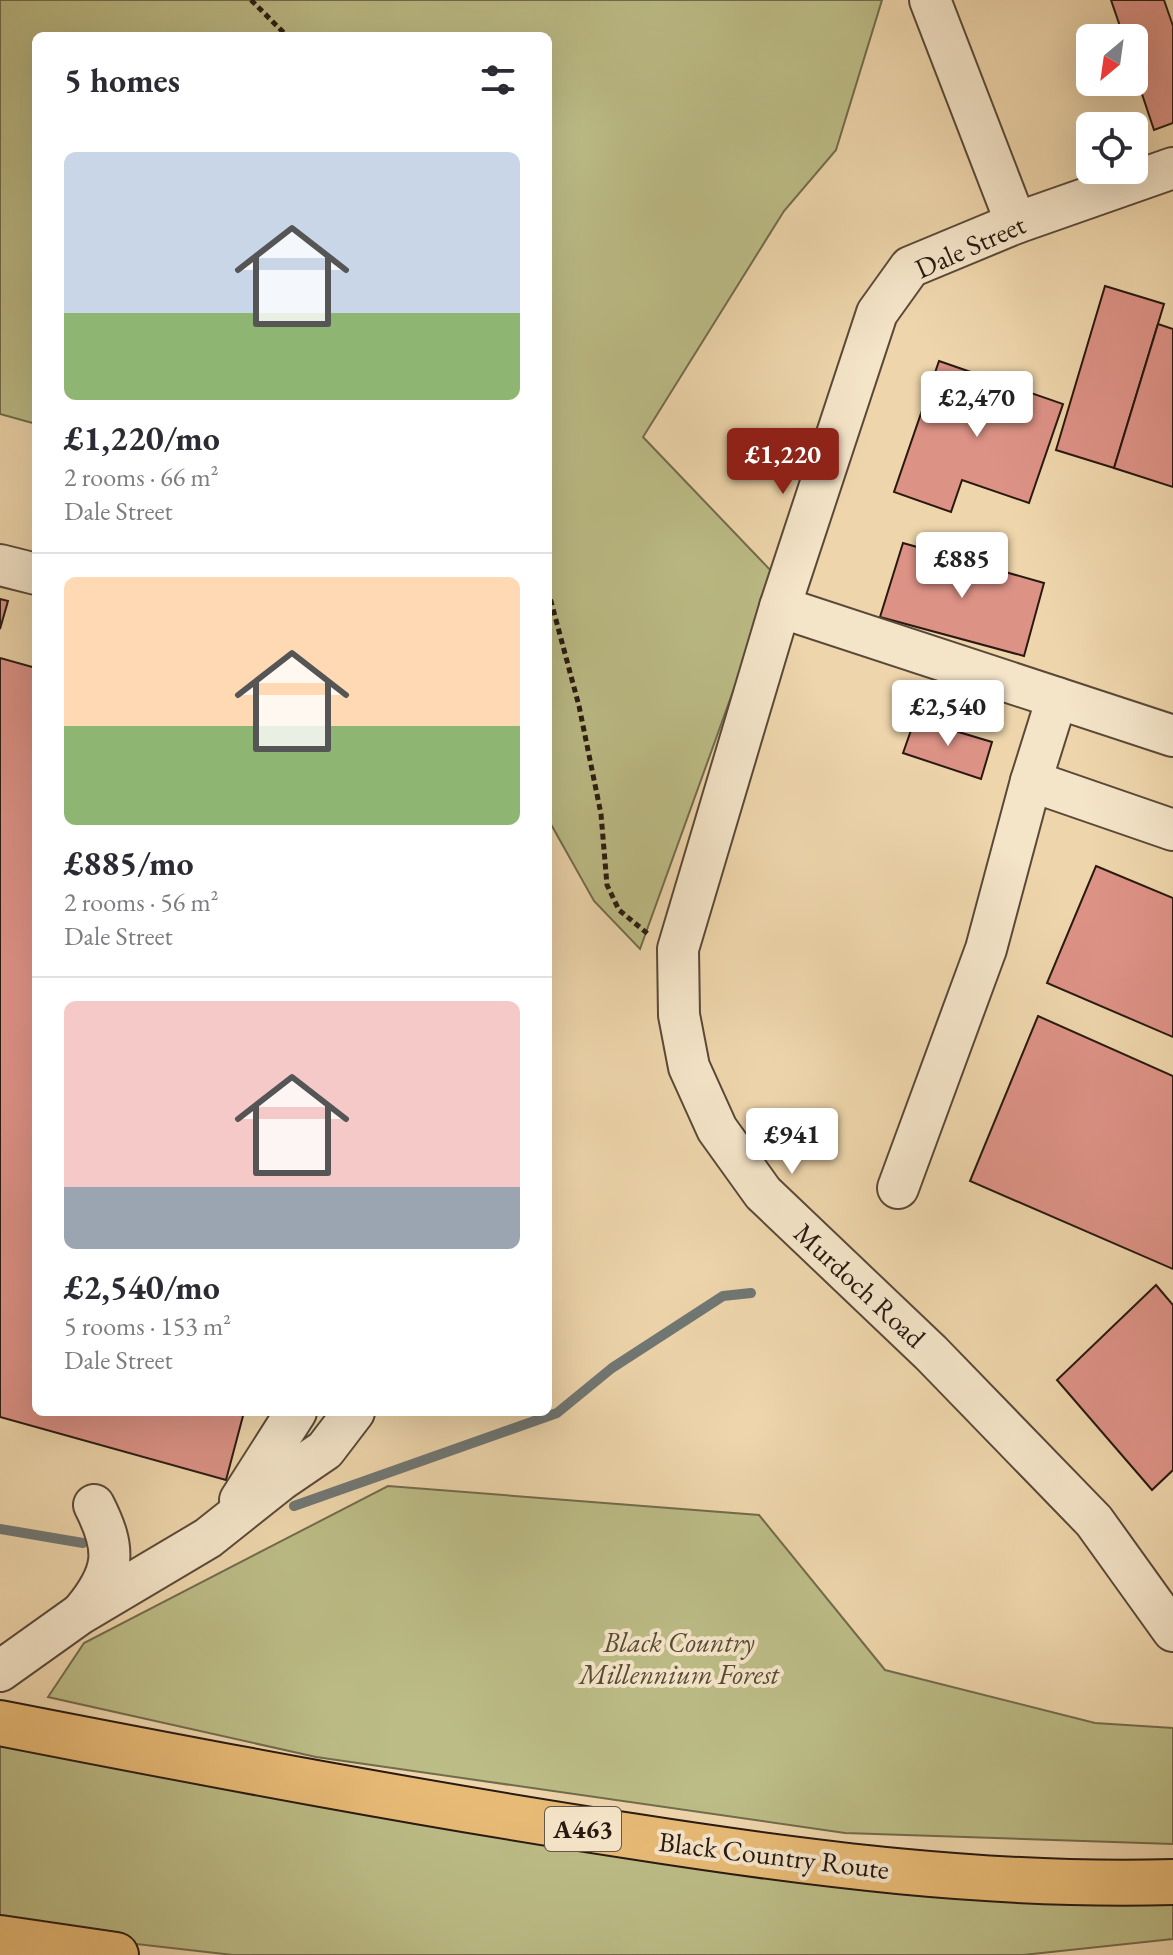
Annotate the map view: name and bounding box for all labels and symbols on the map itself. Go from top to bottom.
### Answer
north arrow [1076,24,1148,96]
street label: Dale Street [909,206,1031,286]
pin: £2,470 [912,371,1042,439]
pin: £1,220 [718,428,848,496]
pin: £885 [915,532,1009,600]
pin: £2,540 [883,680,1013,748]
pin: £941 [745,1108,839,1176]
street label: Murdoch Road [787,1215,934,1356]
park label: Black Country Millennium Forest [577,1624,781,1692]
road number: A463 [545,1807,621,1851]
street label: Black Country Route [657,1823,891,1887]

